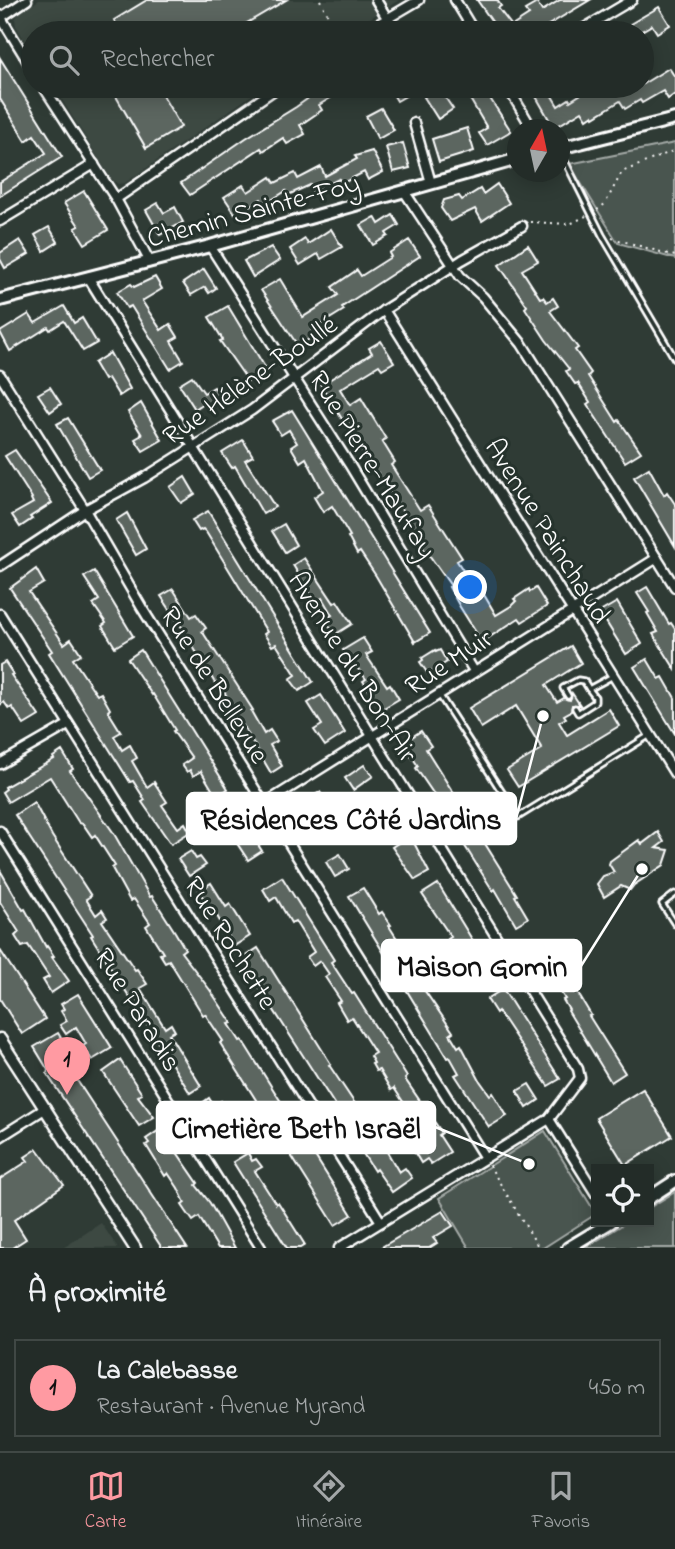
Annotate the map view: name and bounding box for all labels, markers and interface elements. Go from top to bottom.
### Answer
search box [21,21,654,98]
icon: search [45,41,83,79]
text: Rechercher [101,41,214,79]
north arrow [507,119,570,182]
street label: Chemin Sainte-Foy [143,164,365,261]
street label: Rue Hélène-Boullé [155,306,347,458]
street label: Rue Pierre-Maufay [297,364,445,568]
street label: Avenue Painchaud [473,431,620,633]
street label: Avenue du Bon-Air [276,565,426,771]
your location [453,570,487,604]
street label: Rue de Bellevue [148,599,278,773]
street label: Rue Muir [398,620,502,708]
callout: Résidences Côté Jardins [187,793,516,844]
text: Résidences Côté Jardins [201,800,501,844]
street label: Rue Rochette [172,869,287,1019]
callout: Maison Gomin [382,940,581,991]
street label: Rue Paradis [82,941,190,1081]
text: Maison Gomin [397,947,568,991]
pin: 1 [44,1037,90,1095]
callout: Cimetière Beth Israël [157,1102,435,1153]
text: Cimetière Beth Israël [171,1109,421,1153]
map controls [591,1164,654,1227]
button: locate [591,1164,654,1227]
text: À proximité [28,1272,166,1316]
text: La Calebasse [97,1353,237,1391]
text: 1 [49,1372,57,1405]
text: 450 m [589,1372,645,1405]
text: Restaurant · Avenue Myrand [97,1391,365,1424]
tab: Carte [85,1467,126,1536]
tab: Itinéraire [296,1467,362,1536]
tab: Favoris [531,1467,590,1536]

